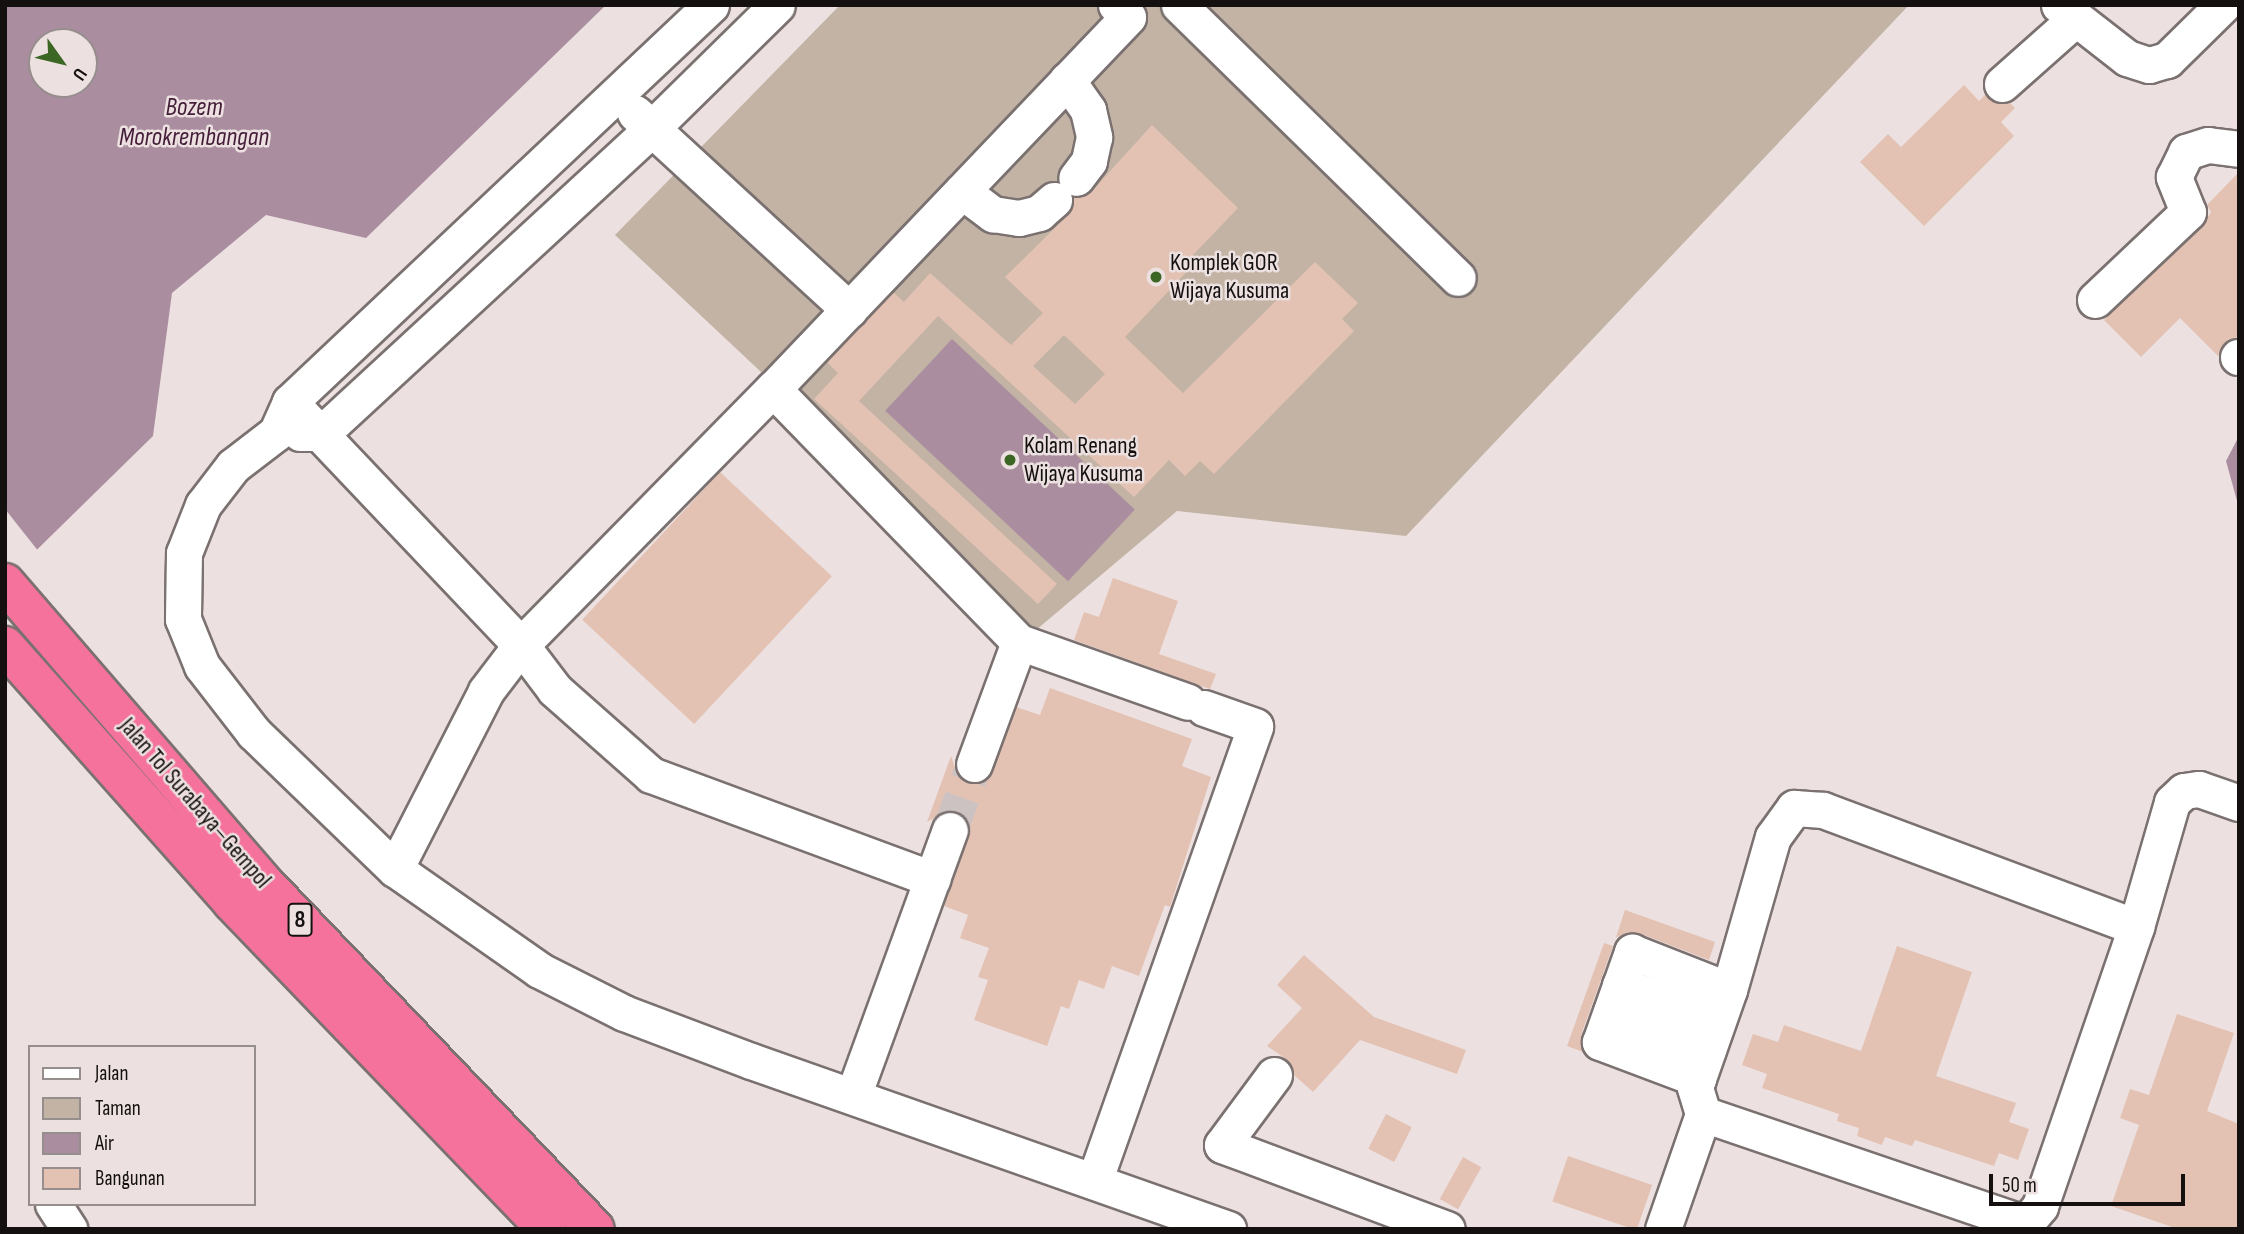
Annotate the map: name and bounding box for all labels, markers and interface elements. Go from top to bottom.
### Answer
north arrow [28,28,98,98]
text: U [67,63,91,84]
water label: Bozem Morokrembangan [119,92,269,154]
place label: Komplek GOR Wijaya Kusuma [1170,249,1289,305]
marker: Komplek GOR Wijaya Kusuma [1148,269,1164,285]
place label: Kolam Renang Wijaya Kusuma [1024,432,1143,488]
marker: Kolam Renang Wijaya Kusuma [1002,452,1018,468]
street label: Jalan Tol Surabaya–Gempol [113,712,277,894]
road number: 8 [286,900,314,939]
legend [28,1045,256,1206]
text: Jalan [95,1061,128,1086]
text: Taman [95,1096,141,1121]
text: Air [95,1131,114,1156]
scale bar [1992,1160,2188,1204]
text: Bangunan [95,1166,165,1191]
text: 50 m [2002,1173,2037,1198]

